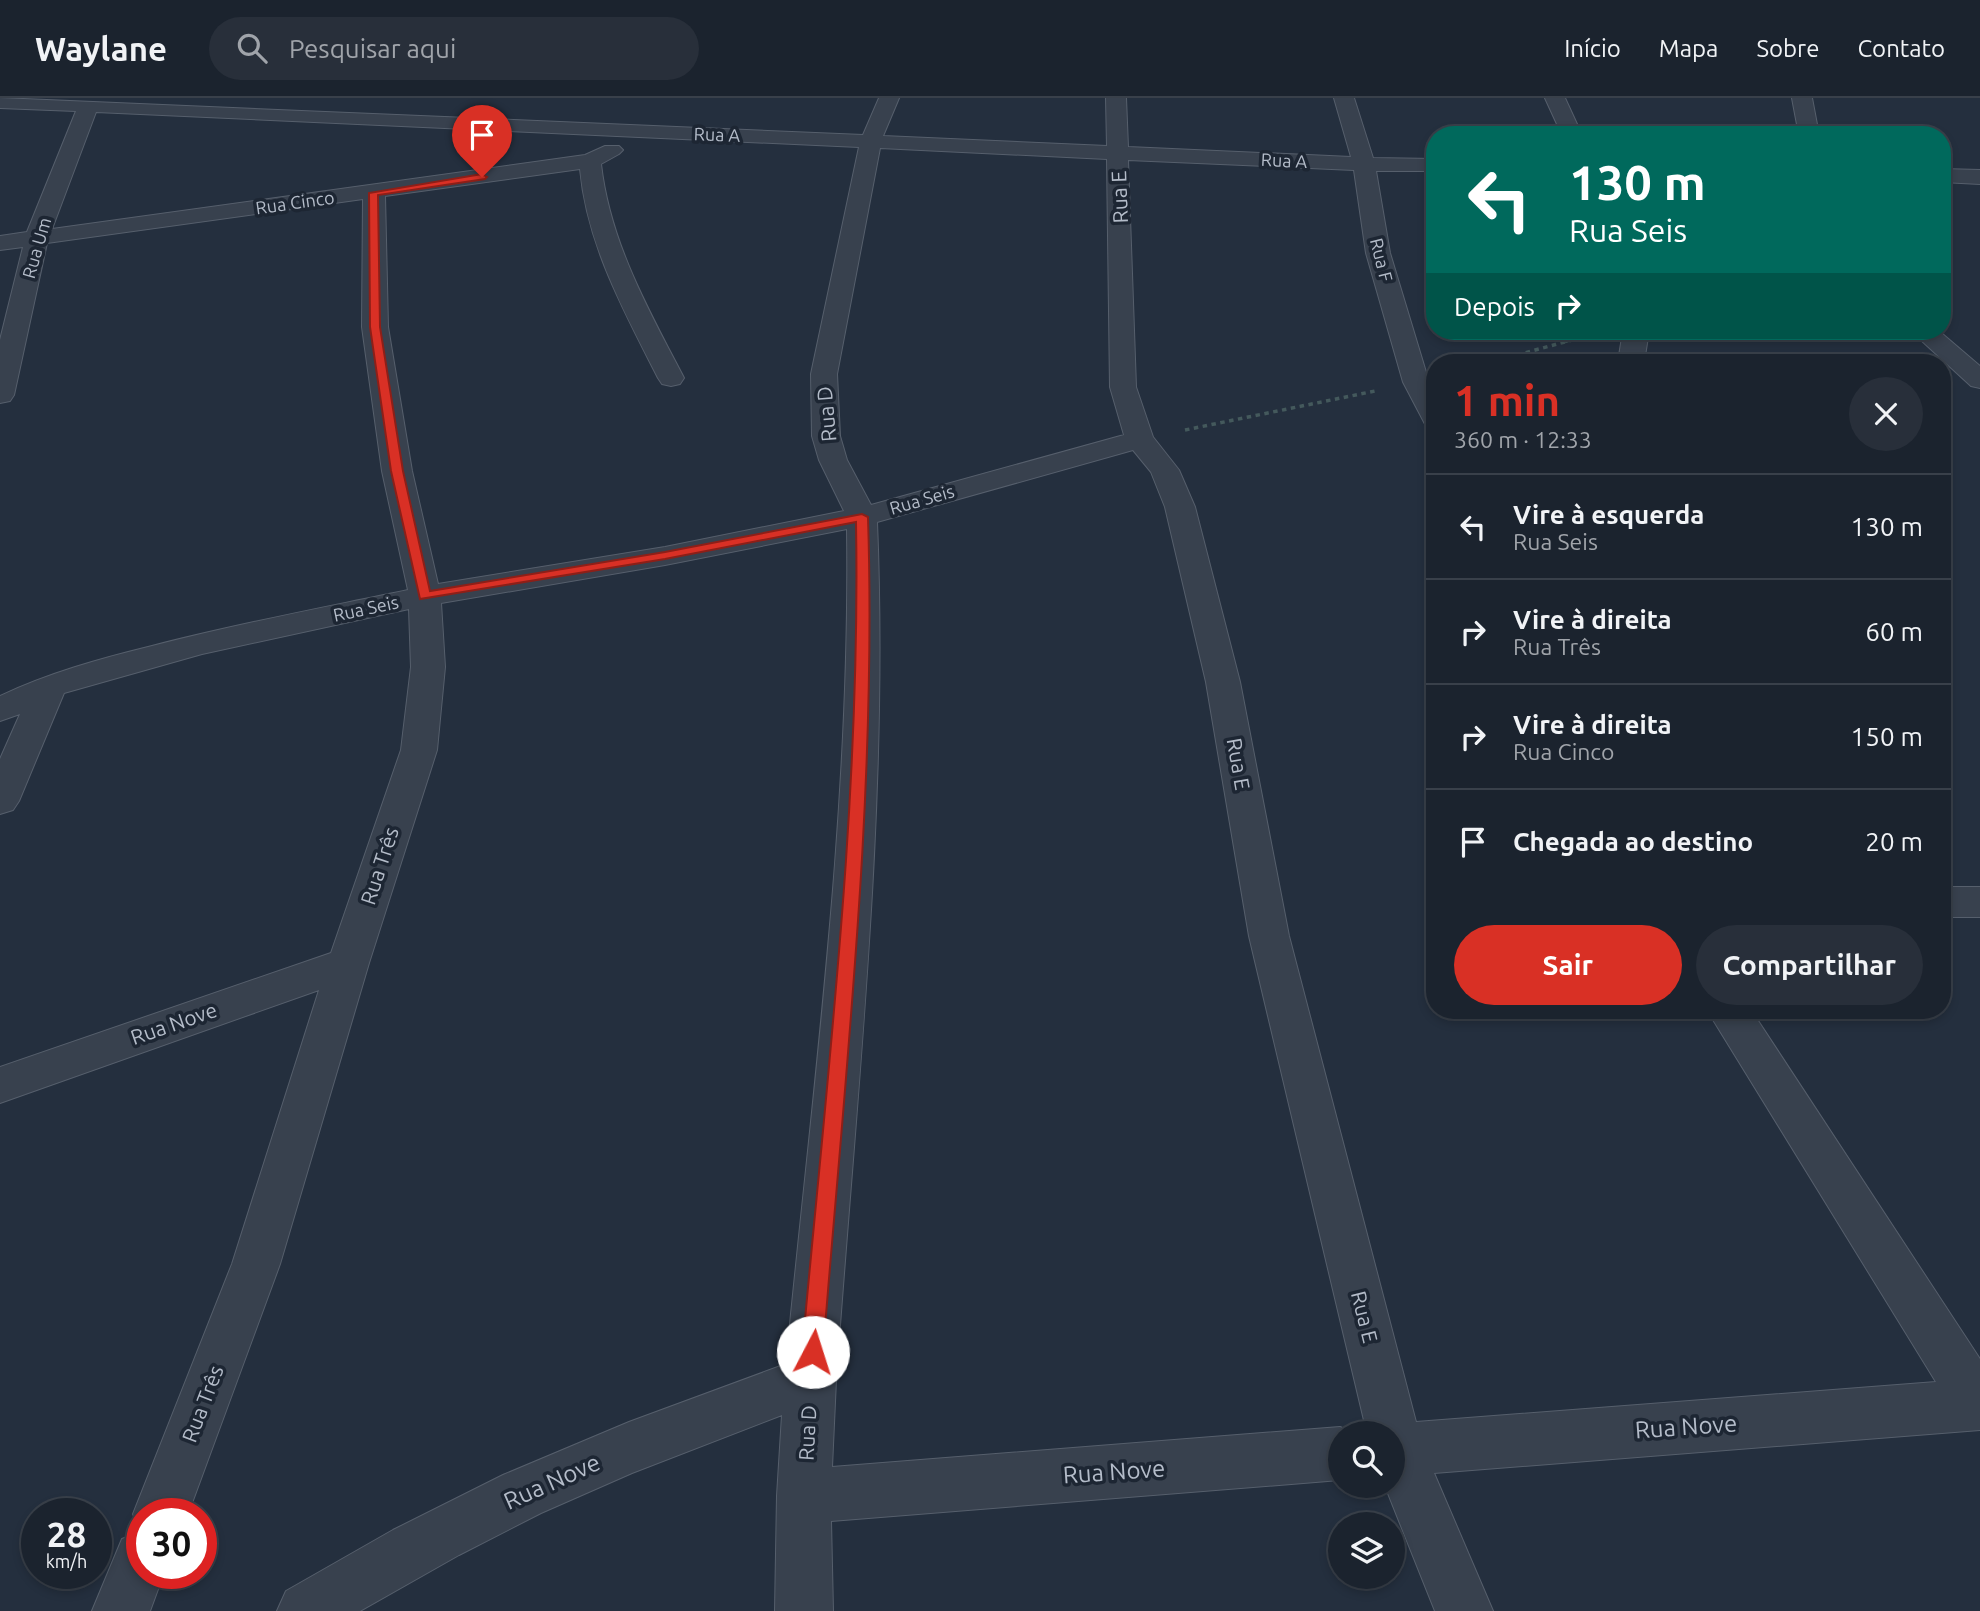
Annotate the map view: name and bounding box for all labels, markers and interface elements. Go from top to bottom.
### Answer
search box [209,17,699,80]
icon: search [233,29,271,67]
text: Waylane [35,30,167,67]
text: Pesquisar aqui [289,34,456,63]
text: Início [1564,35,1621,62]
text: Mapa [1659,35,1718,62]
text: Sobre [1756,35,1819,62]
text: Contato [1857,35,1945,62]
pin [452,105,512,177]
icon: arrive [463,116,501,154]
street label: Rua A [693,123,741,145]
street label: Rua A [1260,149,1308,171]
icon: left [1454,154,1545,245]
text: 130 m [1569,154,1706,209]
street label: Rua E [1106,170,1132,224]
street label: Rua Cinco [254,187,336,217]
text: Rua Seis [1569,212,1687,248]
street label: Rua Um [18,215,54,281]
street label: Rua F [1367,236,1397,284]
icon: right [1549,287,1587,325]
text: Depois [1454,292,1535,321]
text: 1 min [1454,377,1560,424]
button: close [1849,377,1923,451]
street label: Rua D [812,385,840,443]
text: 360 m · 12:33 [1454,427,1592,452]
street label: Rua Seis [887,480,957,518]
text: Vire à esquerda [1513,500,1704,529]
icon: left [1454,508,1492,546]
text: 130 m [1851,512,1923,541]
text: Rua Seis [1513,529,1598,554]
street label: Rua Seis [331,591,401,625]
text: Vire à direita [1513,605,1672,634]
icon: right [1454,613,1492,651]
text: 60 m [1865,617,1923,646]
text: Rua Três [1513,634,1601,659]
text: Vire à direita [1513,710,1672,739]
icon: right [1454,718,1492,756]
text: 150 m [1851,722,1923,751]
street label: Rua E [1223,736,1255,792]
text: Rua Cinco [1513,739,1614,764]
icon: arrive [1454,823,1492,861]
street label: Rua Três [355,824,403,908]
text: Chegada ao destino [1513,827,1753,856]
text: 20 m [1865,827,1923,856]
button: Sair [1454,925,1682,1005]
button: Compartilhar [1696,925,1923,1005]
street label: Rua Nove [127,997,220,1049]
street label: Rua E [1347,1288,1383,1345]
position arrow [776,1315,850,1389]
street label: Rua Três [176,1362,228,1445]
street label: Rua D [794,1405,820,1461]
street label: Rua Nove [1634,1409,1738,1444]
map controls [1328,1421,1405,1589]
button: search [1328,1421,1405,1498]
street label: Rua Nove [499,1448,604,1515]
street label: Rua Nove [1062,1454,1166,1489]
speed limit sign: 30 [126,1498,217,1589]
button: layers [1328,1512,1405,1589]
text: 28 [47,1514,86,1554]
text: km/h [46,1551,87,1571]

